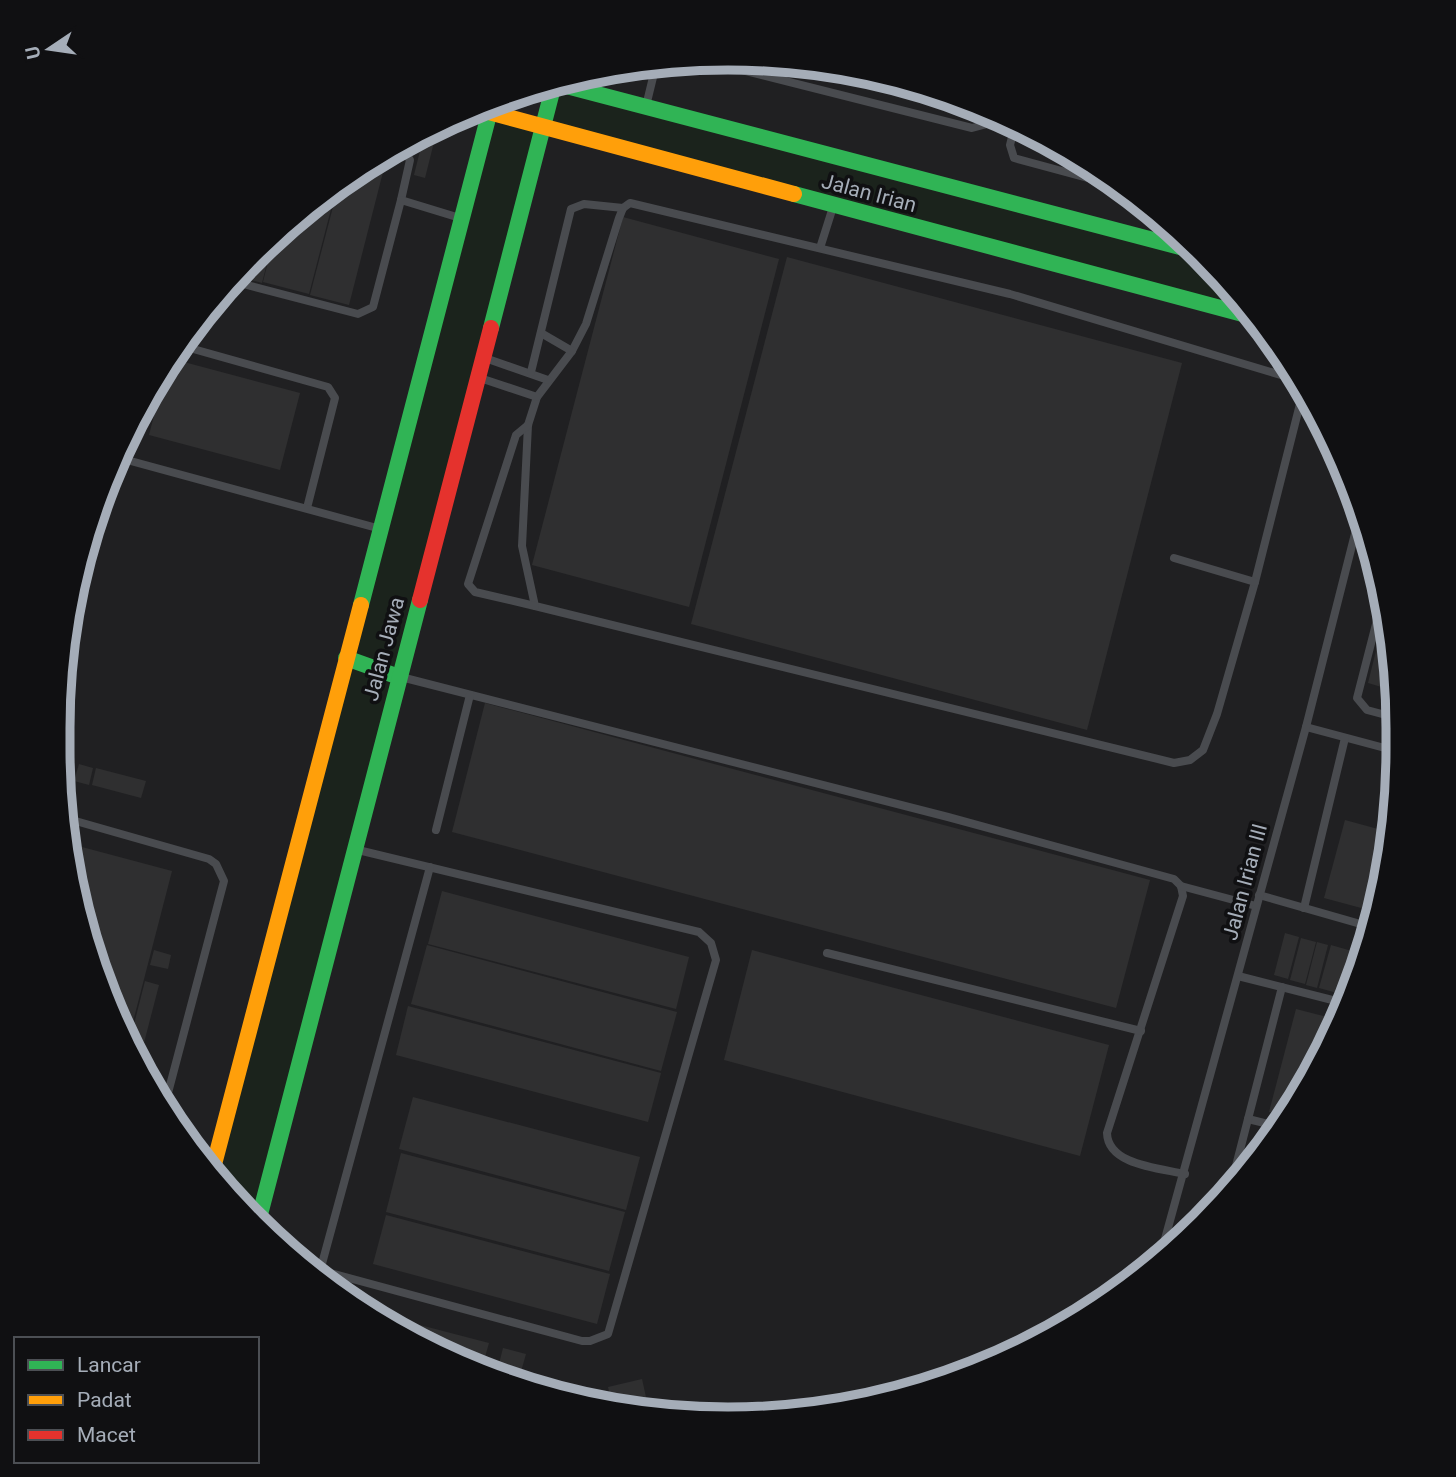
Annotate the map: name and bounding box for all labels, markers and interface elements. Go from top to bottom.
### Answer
north arrow [14,14,84,84]
text: U [20,44,46,61]
street label: Jalan Irian [819,169,919,217]
street label: Jalan Jawa [359,594,409,704]
street label: Jalan Irian III [1218,821,1272,943]
legend [14,1337,259,1463]
text: Lancar [77,1353,141,1377]
text: Padat [77,1388,132,1412]
text: Macet [77,1423,136,1447]

